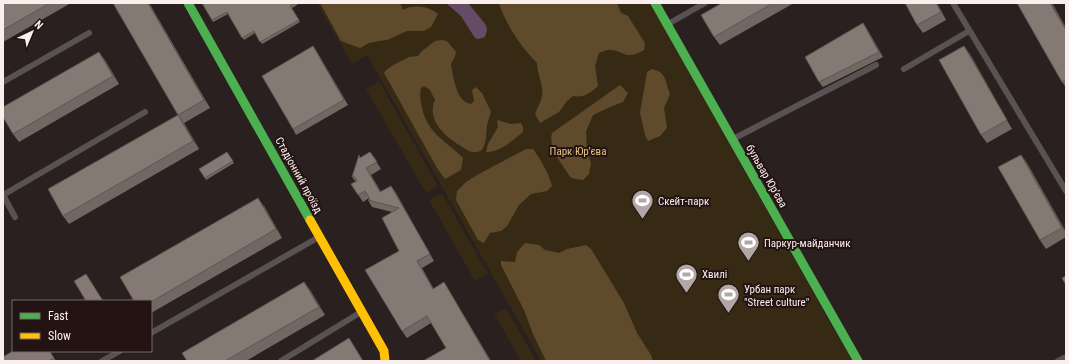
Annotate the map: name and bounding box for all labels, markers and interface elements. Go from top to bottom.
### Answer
north arrow [12,12,52,52]
text: N [32,18,46,32]
street label: Стадіонний проїзд [272,135,325,216]
street label: бульвар Юрʼєва [743,142,790,210]
park label: Парк Юр’єва [550,145,606,158]
sports icon: Скейт-парк [630,188,656,221]
place label: Скейт-парк [658,195,710,208]
sports icon: Паркур-майданчик [736,230,762,263]
place label: Паркур-майданчик [764,237,851,250]
sports icon: Хвилі [673,261,699,294]
place label: Хвилі [702,268,727,281]
sports icon: Урбан парк "Street culture" [716,282,742,315]
place label: Урбан парк "Street culture" [744,283,809,309]
legend [12,300,152,352]
text: Fast [48,309,69,323]
text: Slow [48,329,71,343]

